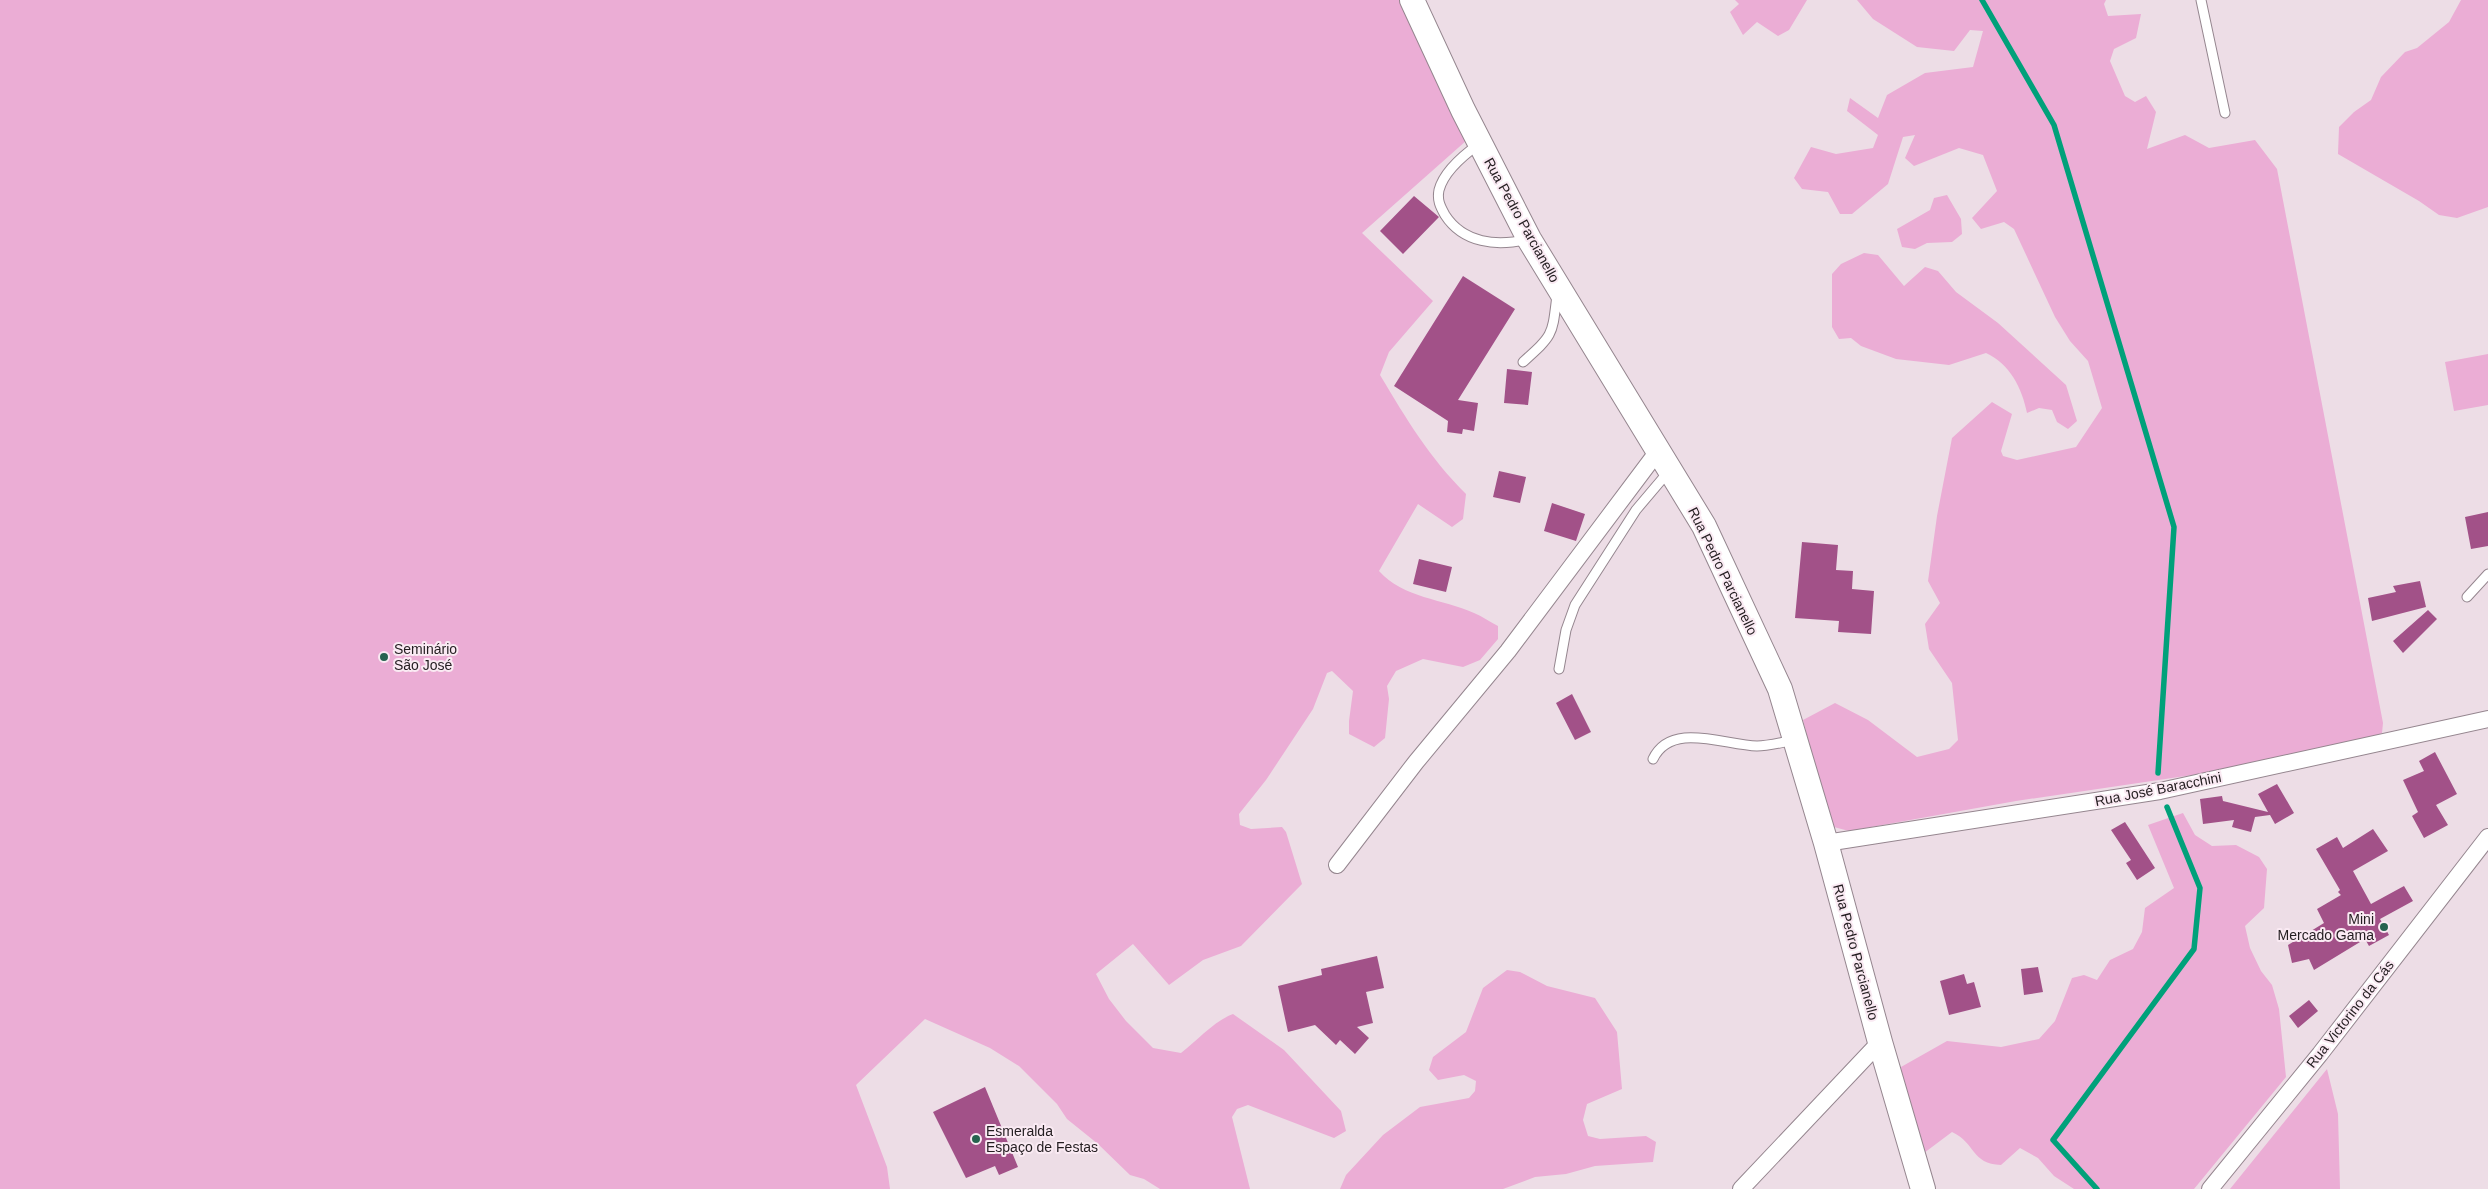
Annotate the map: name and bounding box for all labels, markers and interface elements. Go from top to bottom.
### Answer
street label: Rua Pedro Parcianello [1481,155,1563,285]
street label: Rua Pedro Parcianello [1685,505,1761,638]
place label: Seminário São José [394,641,457,673]
marker: Seminário São José [378,651,390,663]
street label: Rua José Baracchini [2093,769,2223,809]
street label: Rua Pedro Parcianello [1830,882,1882,1022]
place label: Mini Mercado Gama [2278,911,2374,943]
marker: Mini Mercado Gama [2378,921,2390,933]
street label: Rua Victorino da Cás [2303,957,2397,1071]
place label: Esmeralda Espaço de Festas [986,1123,1098,1155]
marker: Esmeralda Espaço de Festas [970,1133,982,1145]

